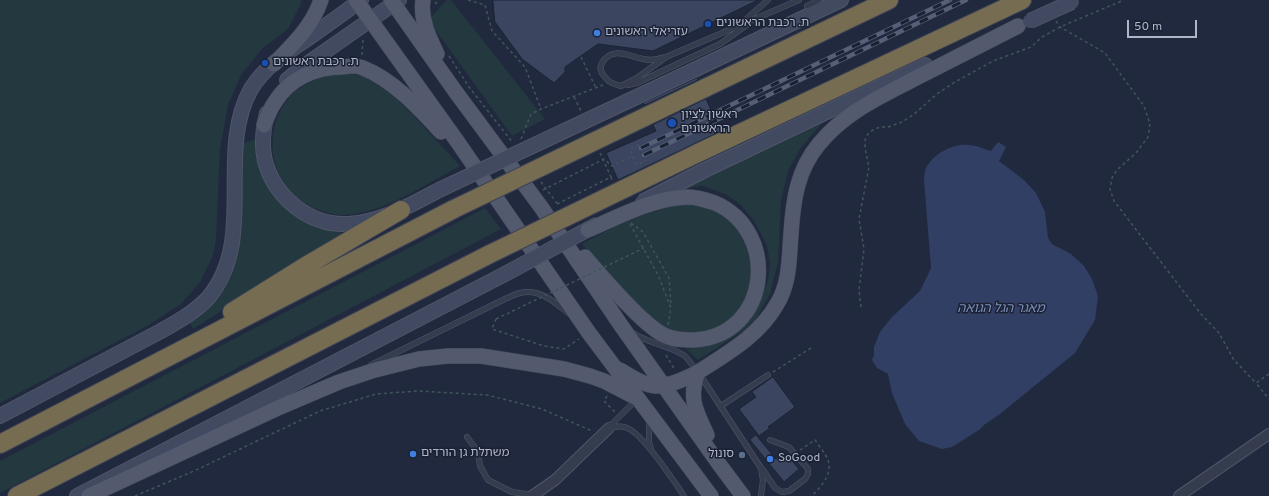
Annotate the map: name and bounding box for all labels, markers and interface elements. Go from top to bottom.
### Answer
scale bar [1129,12,1199,38]
place label: ת. רכבת הראשונים [716,17,809,31]
marker: ת. רכבת הראשונים [703,19,713,29]
text: 50 m [1134,19,1162,35]
place label: עזריאלי ראשונים [605,26,688,40]
marker: עזריאלי ראשונים [592,28,602,38]
place label: ת. רכבת ראשונים [273,56,359,70]
marker: ת. רכבת ראשונים [260,58,270,68]
place label: ראשון לציון הראשונים [681,109,738,137]
marker: ראשון לציון הראשונים [666,117,678,129]
water label: מאגר הגל הגואה [957,301,1045,317]
place label: משתלת גן הורדים [421,447,510,461]
place label: סונול [708,448,734,462]
marker: משתלת גן הורדים [408,449,418,459]
marker: סונול [737,450,747,460]
place label: SoGood [778,452,820,466]
marker: SoGood [765,454,775,464]

